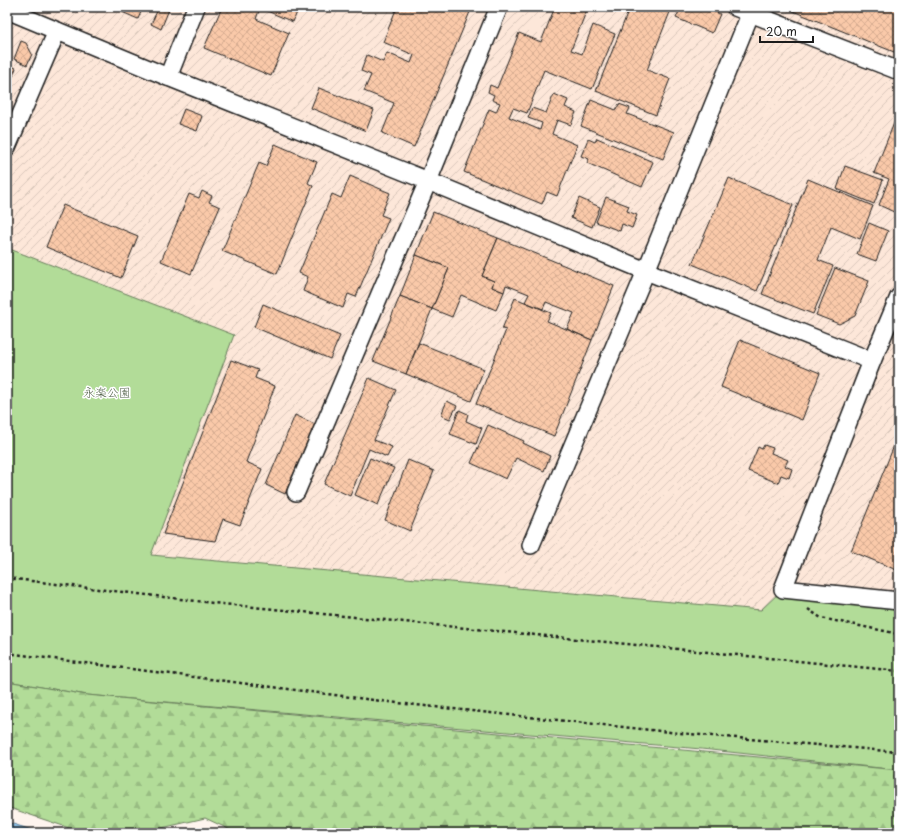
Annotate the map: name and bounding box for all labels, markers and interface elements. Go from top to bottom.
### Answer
scale bar [760,18,813,44]
text: 20 m [766,22,797,40]
park label: 永楽公園 [83,383,131,401]

